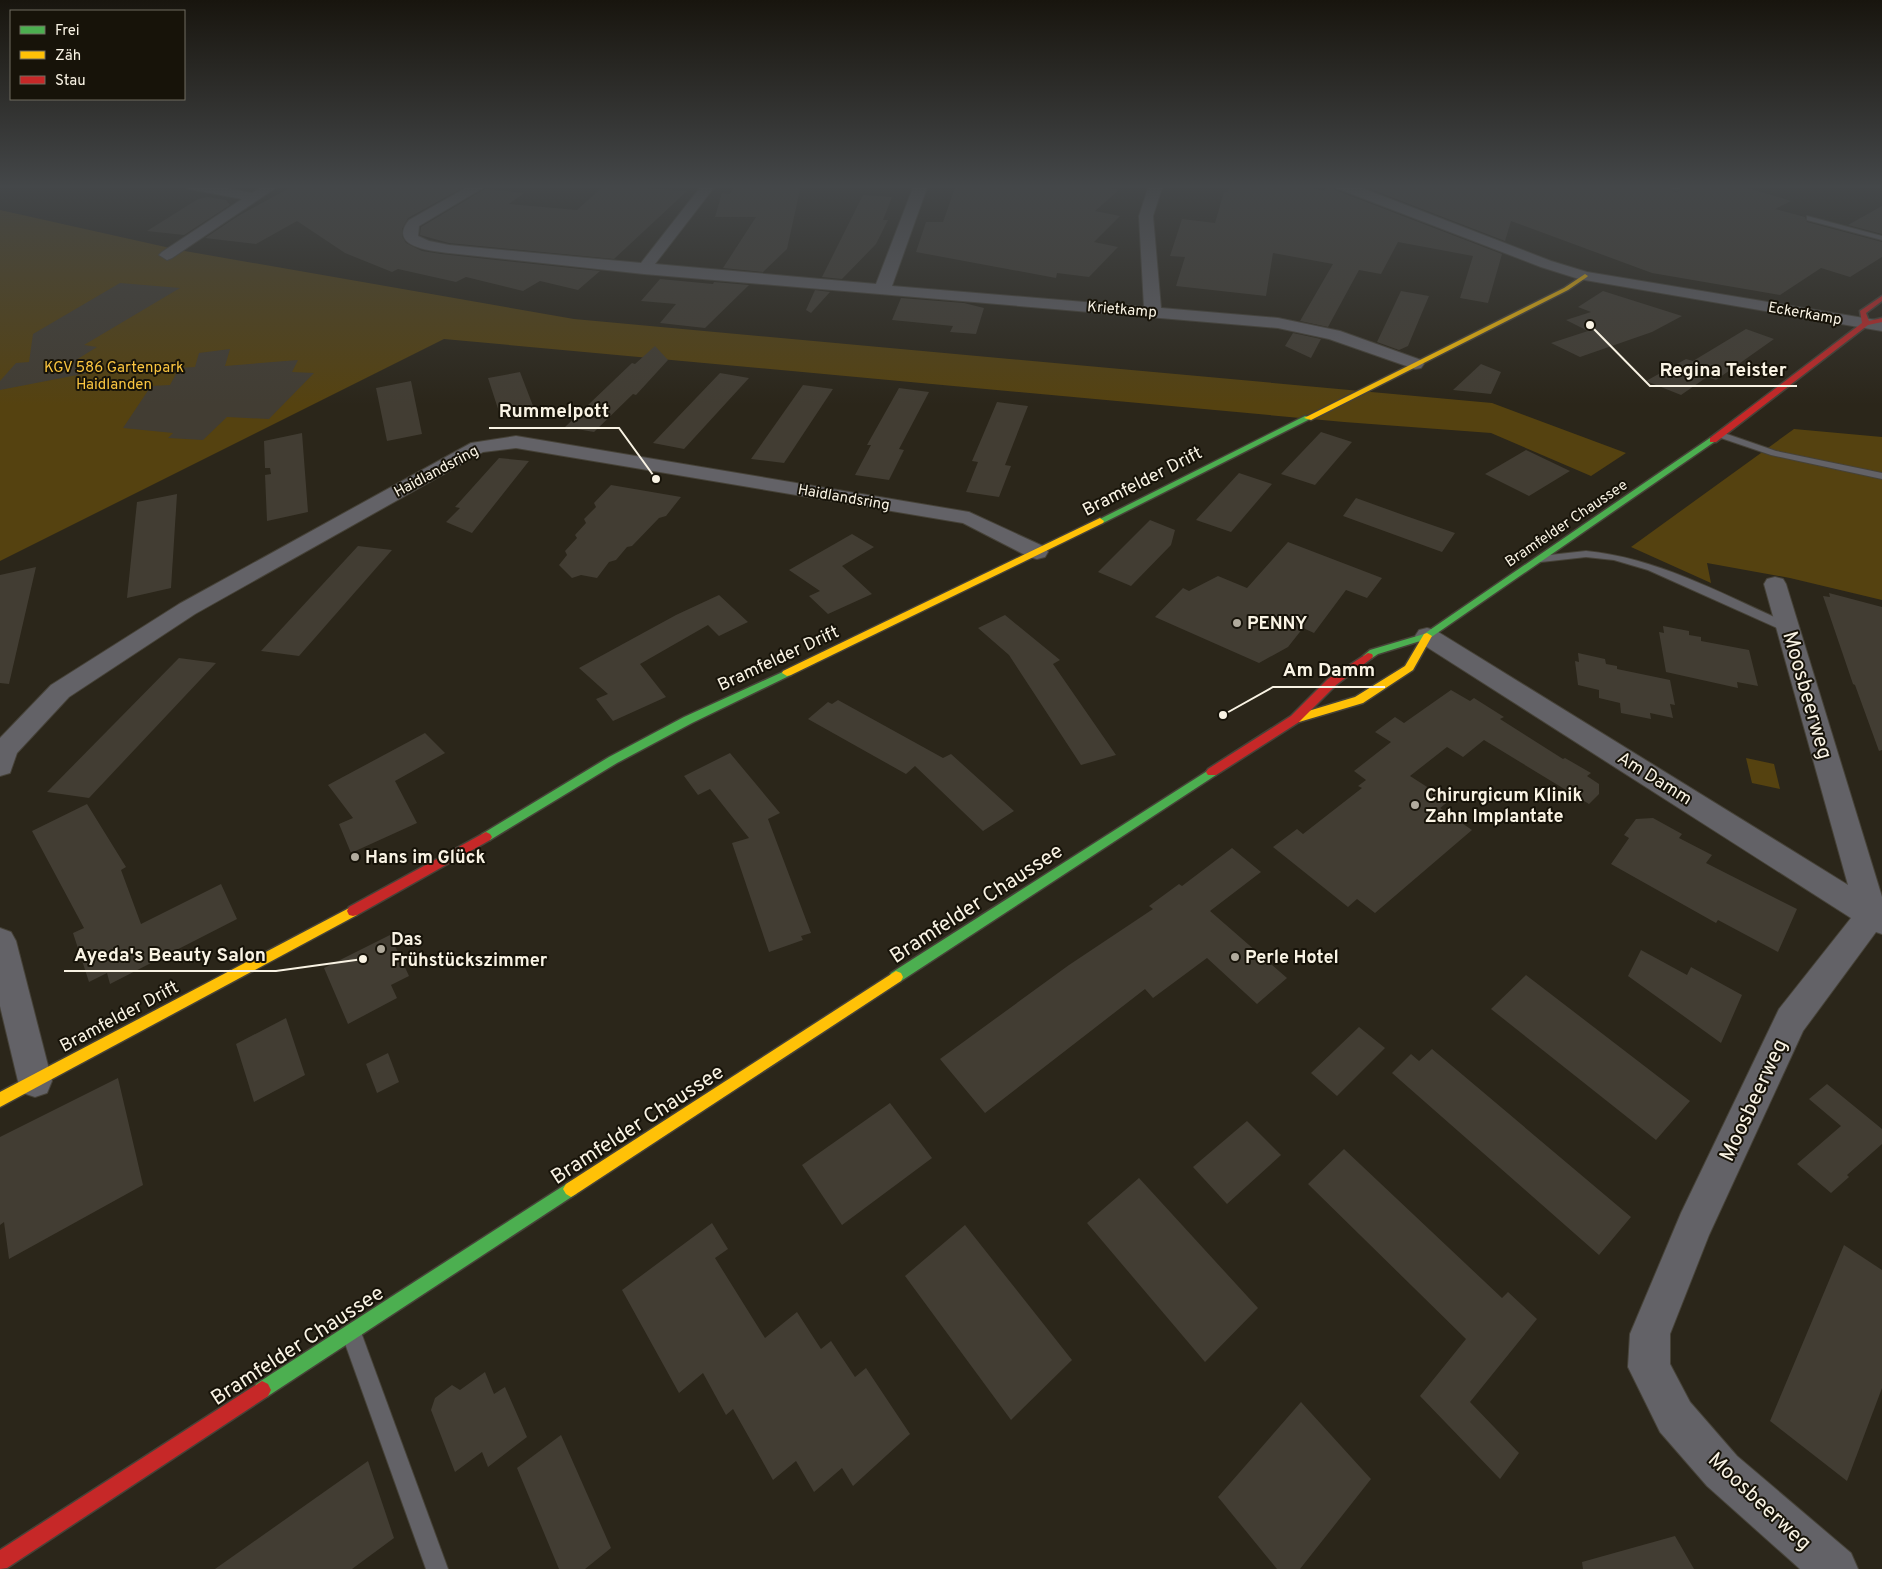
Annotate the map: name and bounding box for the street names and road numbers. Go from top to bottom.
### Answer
street label: Krietkamp [1086,298,1157,323]
street label: Eckerkamp [1766,299,1843,330]
street label: Haidlandsring [391,442,482,503]
street label: Bramfelder Drift [1079,442,1206,522]
street label: Bramfelder Chaussee [1502,476,1632,572]
street label: Haidlandsring [796,481,891,516]
street label: Bramfelder Drift [714,621,843,698]
street label: Moosbeerweg [1775,628,1838,763]
street label: Am Damm [1612,747,1696,811]
street label: Bramfelder Chaussee [885,838,1069,970]
street label: Bramfelder Drift [56,976,183,1058]
street label: Moosbeerweg [1714,1035,1795,1166]
street label: Bramfelder Chaussee [546,1059,730,1191]
street label: Bramfelder Chaussee [206,1280,390,1412]
street label: Moosbeerweg [1701,1447,1817,1557]

